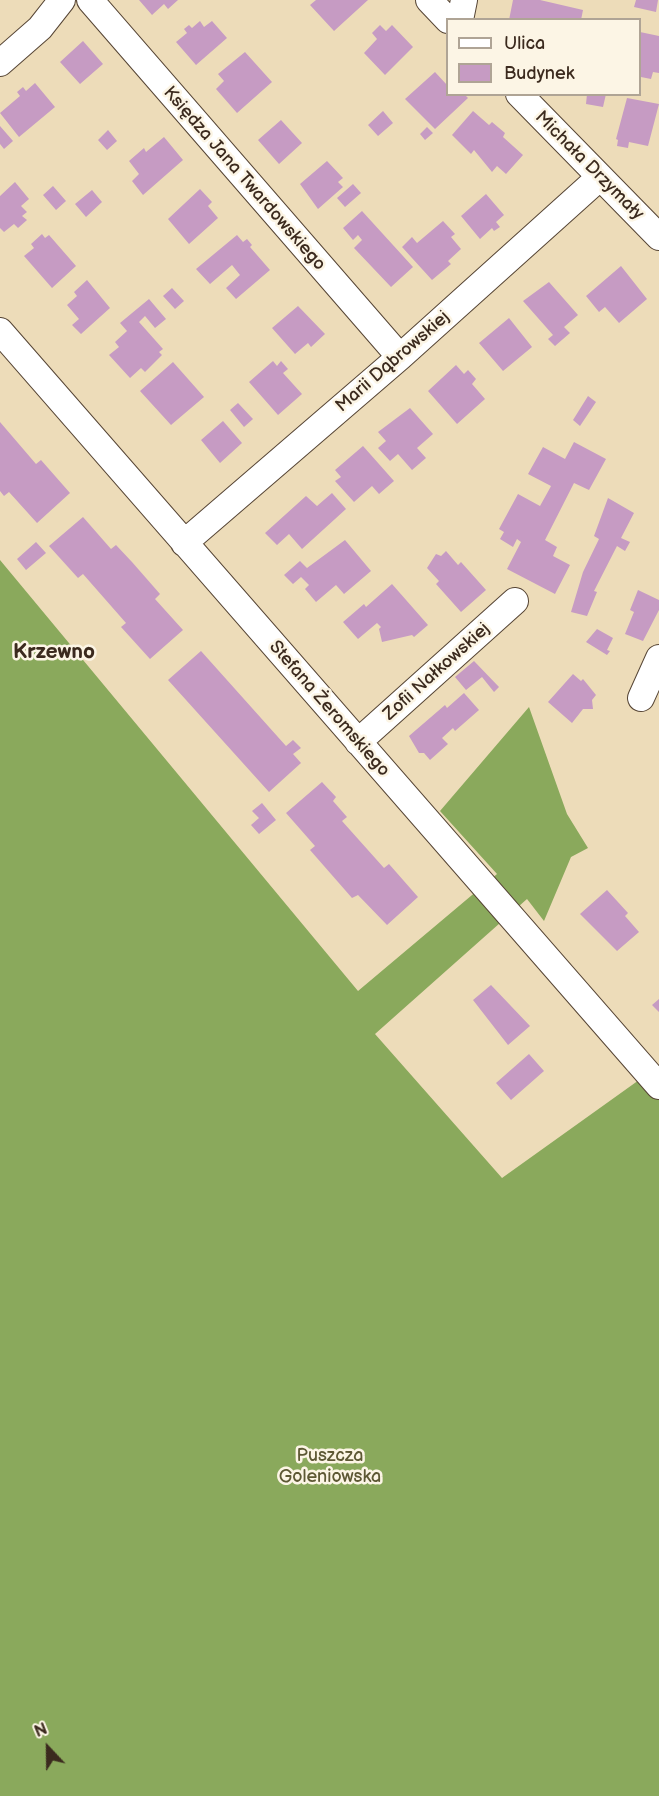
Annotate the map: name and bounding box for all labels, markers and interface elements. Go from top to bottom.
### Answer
legend [446,18,641,96]
text: Ulica [504,33,545,54]
text: Budynek [504,63,574,84]
street label: Księdza Jana Twardowskiego [158,83,330,275]
street label: Michała Drzymały [530,107,648,225]
street label: Marii Dąbrowskiej [332,307,454,417]
street label: Zofii Nałkowskiej [379,618,495,726]
street label: Stefana Żeromskiego [264,637,394,781]
district label: Krzewno [13,640,95,666]
park label: Puszcza Goleniowska [279,1445,381,1488]
north arrow [18,1718,78,1778]
text: N [32,1720,50,1742]

